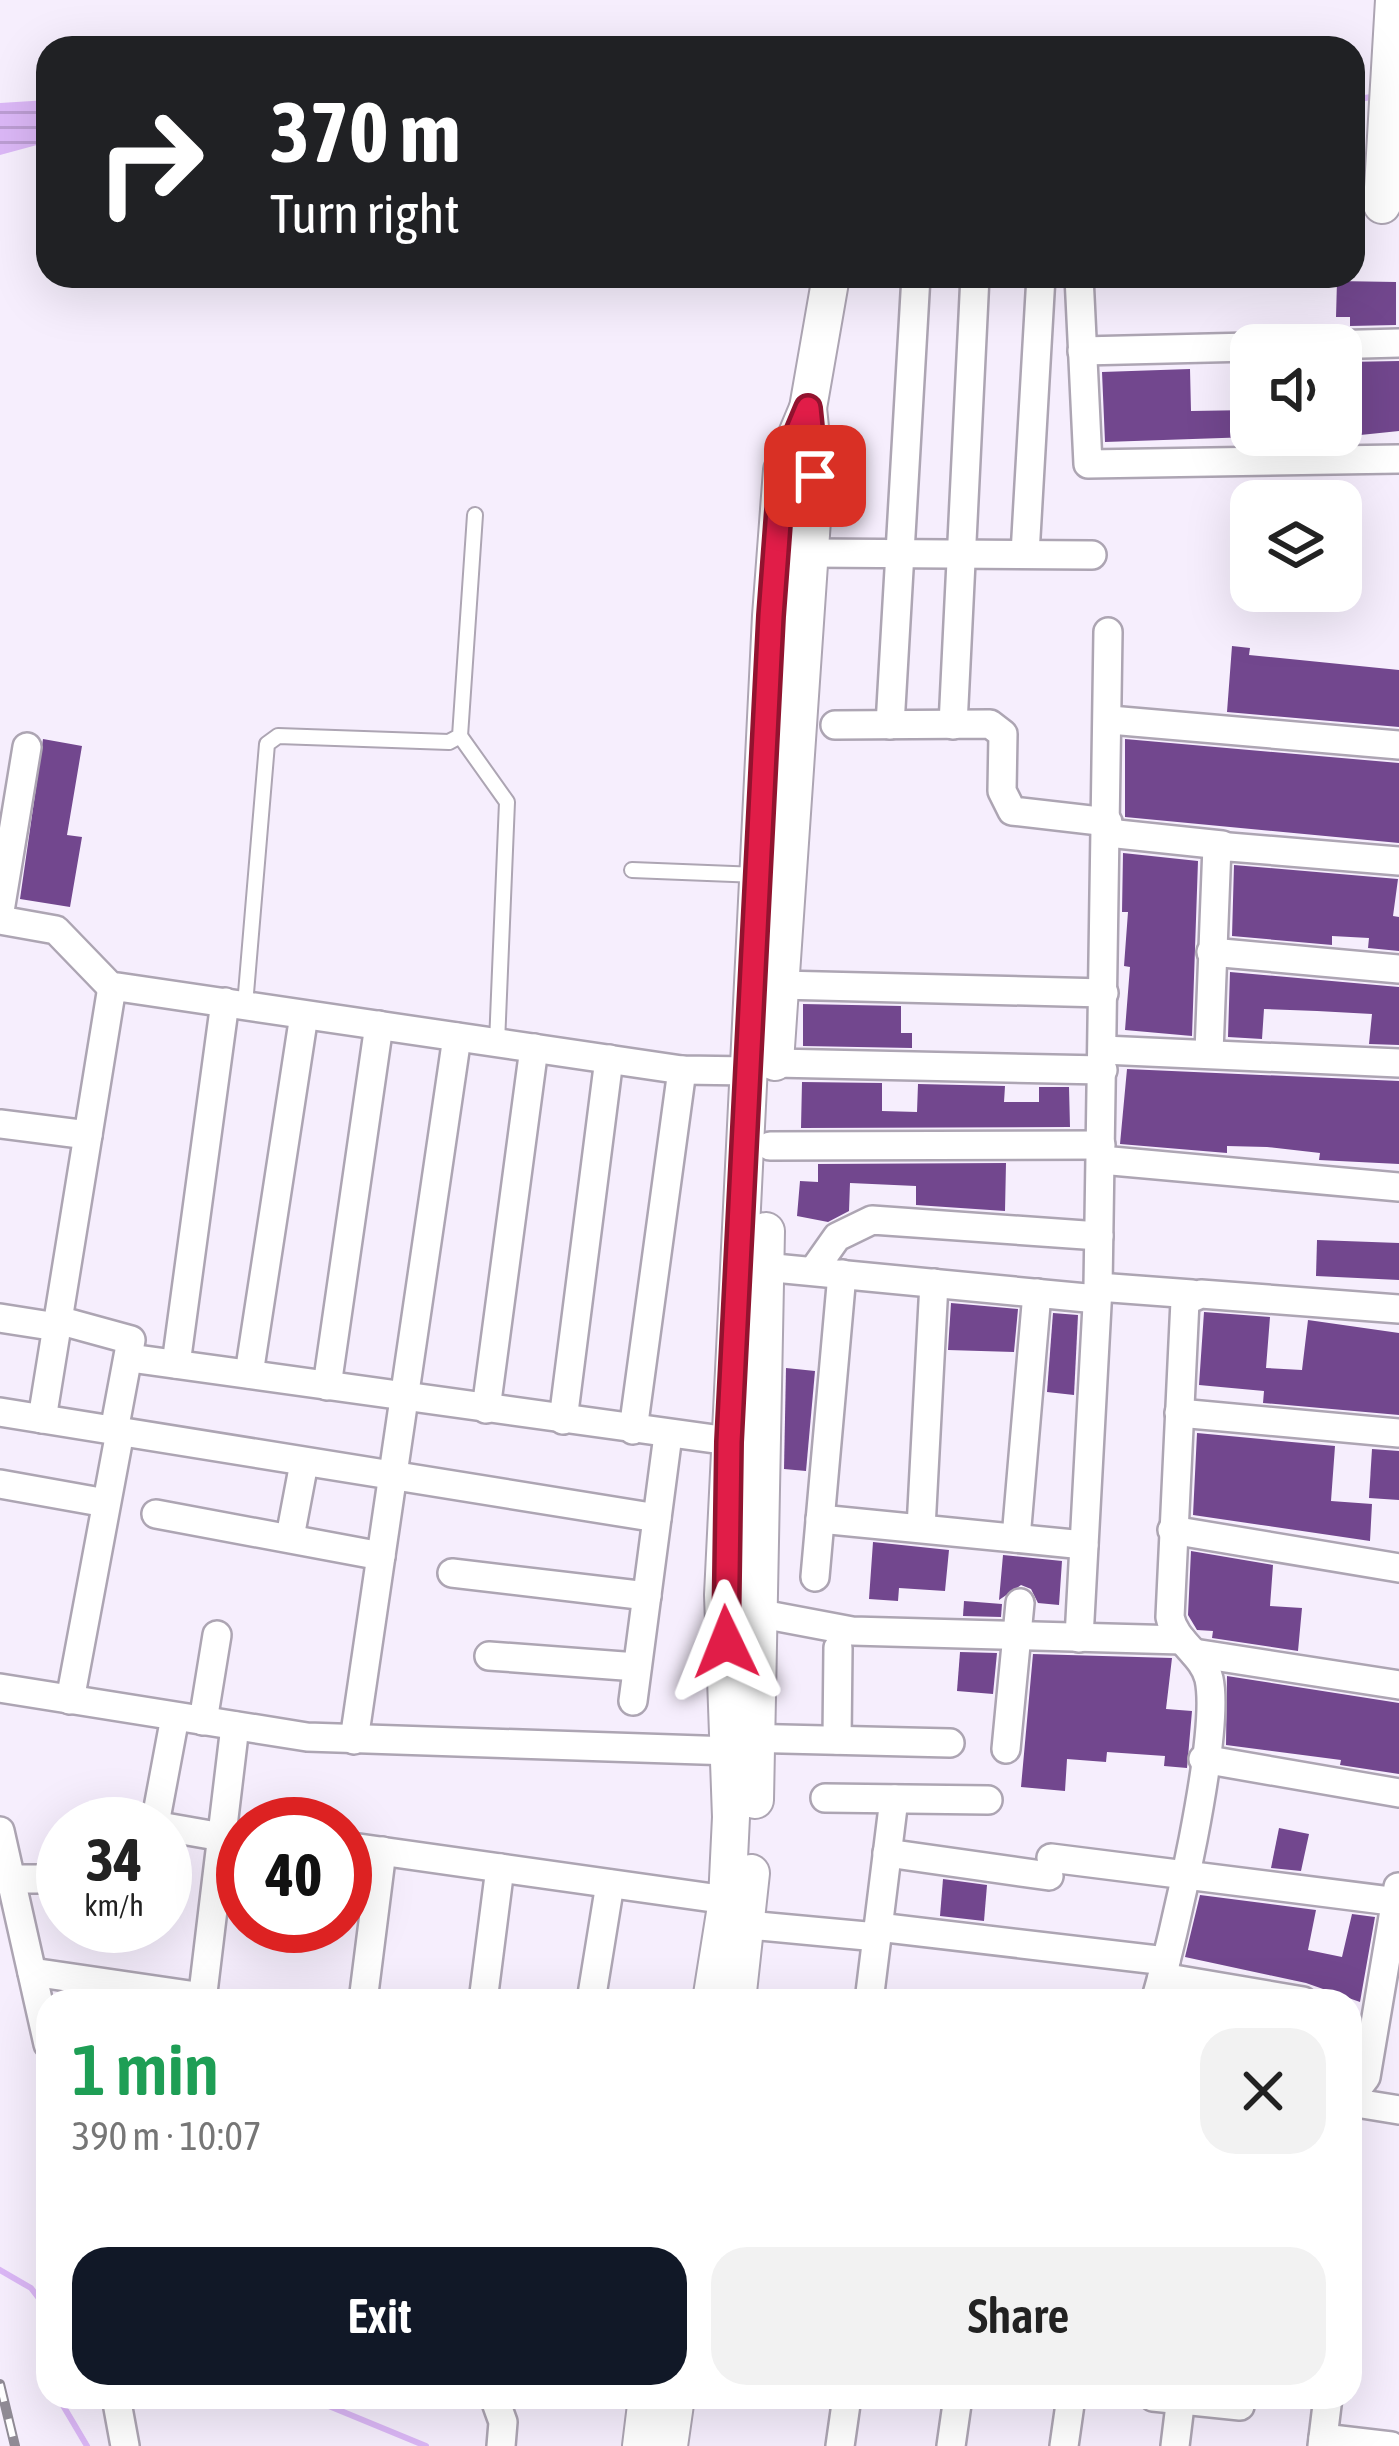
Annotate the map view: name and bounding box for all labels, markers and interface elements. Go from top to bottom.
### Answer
icon: right [72,84,228,240]
text: 370 m [270,84,460,180]
text: Turn right [270,183,460,244]
map controls [1230,324,1362,612]
button: sound [1230,324,1362,456]
pin [764,425,866,527]
icon: arrive [782,443,848,509]
button: layers [1230,480,1362,612]
position arrow [663,1579,789,1705]
speed limit sign: 40 [216,1797,372,1953]
text: 34 [86,1825,142,1894]
text: km/h [84,1888,144,1922]
text: 1 min [72,2028,219,2110]
button: close [1200,2028,1326,2154]
text: 390 m · 10:07 [72,2114,261,2158]
button: Exit [72,2247,687,2385]
button: Share [711,2247,1326,2385]

